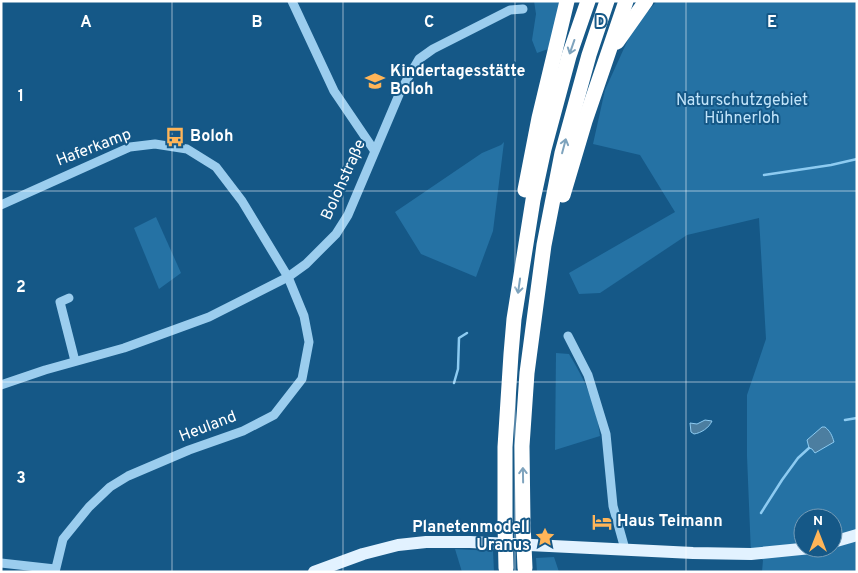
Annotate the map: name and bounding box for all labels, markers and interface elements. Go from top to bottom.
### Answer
text: A [80,13,92,33]
text: B [251,13,263,33]
text: C [424,13,434,33]
text: D [595,13,607,33]
text: E [767,13,777,33]
one-way arrow [567,39,577,55]
place label: Kindertagesstätte Boloh [390,62,526,100]
school or university icon: Kindertagesstätte Boloh [364,70,386,92]
text: 1 [18,87,24,107]
park label: Naturschutzgebiet Hühnerloh [676,91,808,129]
street label: Haferkamp [54,125,134,171]
bus stop icon: Boloh [164,126,186,148]
place label: Boloh [190,127,233,147]
street label: Bolohstraße [317,137,371,223]
one-way arrow [560,138,569,154]
text: 2 [16,278,26,298]
one-way arrow [514,278,524,294]
street label: Heuland [176,407,240,447]
one-way arrow [518,467,528,483]
text: 3 [16,469,26,489]
north arrow [793,508,843,558]
hotel icon: Haus Teimann [591,511,613,533]
place label: Haus Teimann [617,512,723,532]
text: N [813,513,823,530]
place label: Planetenmodell Uranus [412,518,530,556]
place icon: Planetenmodell Uranus [534,526,556,548]

